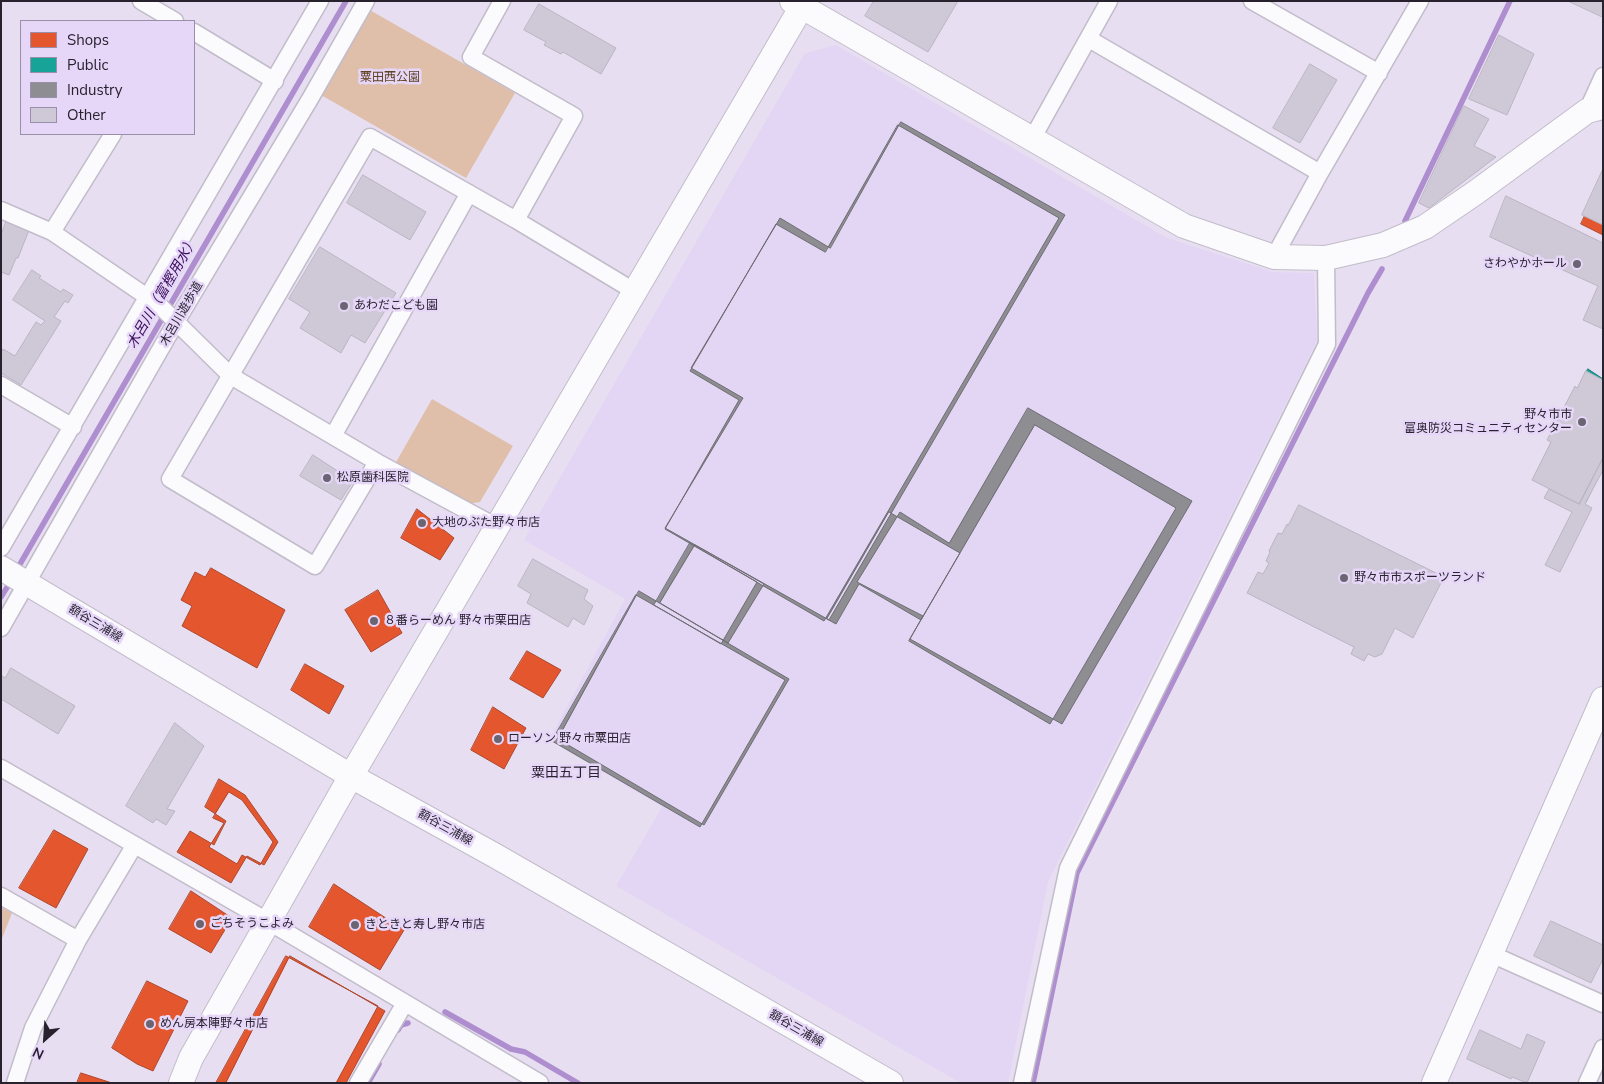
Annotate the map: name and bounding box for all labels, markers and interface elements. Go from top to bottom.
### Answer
legend [20,20,195,135]
text: Shops [67,30,109,50]
text: Public [67,55,108,75]
park label: 粟田西公園 [360,71,420,85]
text: Industry [67,80,122,100]
text: Other [67,105,106,125]
water label: 木呂川（富樫用水） [124,234,202,352]
place label: さわやかホール [1483,257,1567,271]
marker: さわやかホール [1571,258,1583,270]
street label: 木呂川遊歩道 [158,279,206,349]
place label: あわだこども園 [354,299,438,313]
marker: あわだこども園 [338,300,350,312]
place label: 野々市市 富奥防災コミュニティセンター [1404,408,1572,436]
marker: 野々市市 富奥防災コミュニティセンター [1576,416,1588,428]
place label: 松原歯科医院 [337,471,409,485]
marker: 松原歯科医院 [321,472,333,484]
place label: 大地のぶた野々市店 [432,516,540,530]
marker: 大地のぶた野々市店 [416,517,428,529]
place label: 野々市市スポーツランド [1354,571,1486,585]
marker: 野々市市スポーツランド [1338,572,1350,584]
street label: 額谷三浦線 [66,602,124,646]
place label: ８番らーめん 野々市栗田店 [384,614,531,628]
marker: ８番らーめん 野々市栗田店 [368,615,380,627]
place label: ローソン 野々市粟田店 [508,732,631,746]
marker: ローソン 野々市粟田店 [492,733,504,745]
district label: 粟田五丁目 [531,766,601,782]
street label: 額谷三浦線 [415,807,475,849]
place label: ごちそうこよみ [210,917,294,931]
marker: ごちそうこよみ [194,918,206,930]
place label: きときと寿し野々市店 [365,918,485,932]
marker: きときと寿し野々市店 [349,919,361,931]
street label: 額谷三浦線 [766,1008,826,1050]
north arrow [20,1014,70,1064]
place label: めん房本陣野々市店 [160,1017,268,1031]
marker: めん房本陣野々市店 [144,1018,156,1030]
text: N [29,1042,47,1064]

